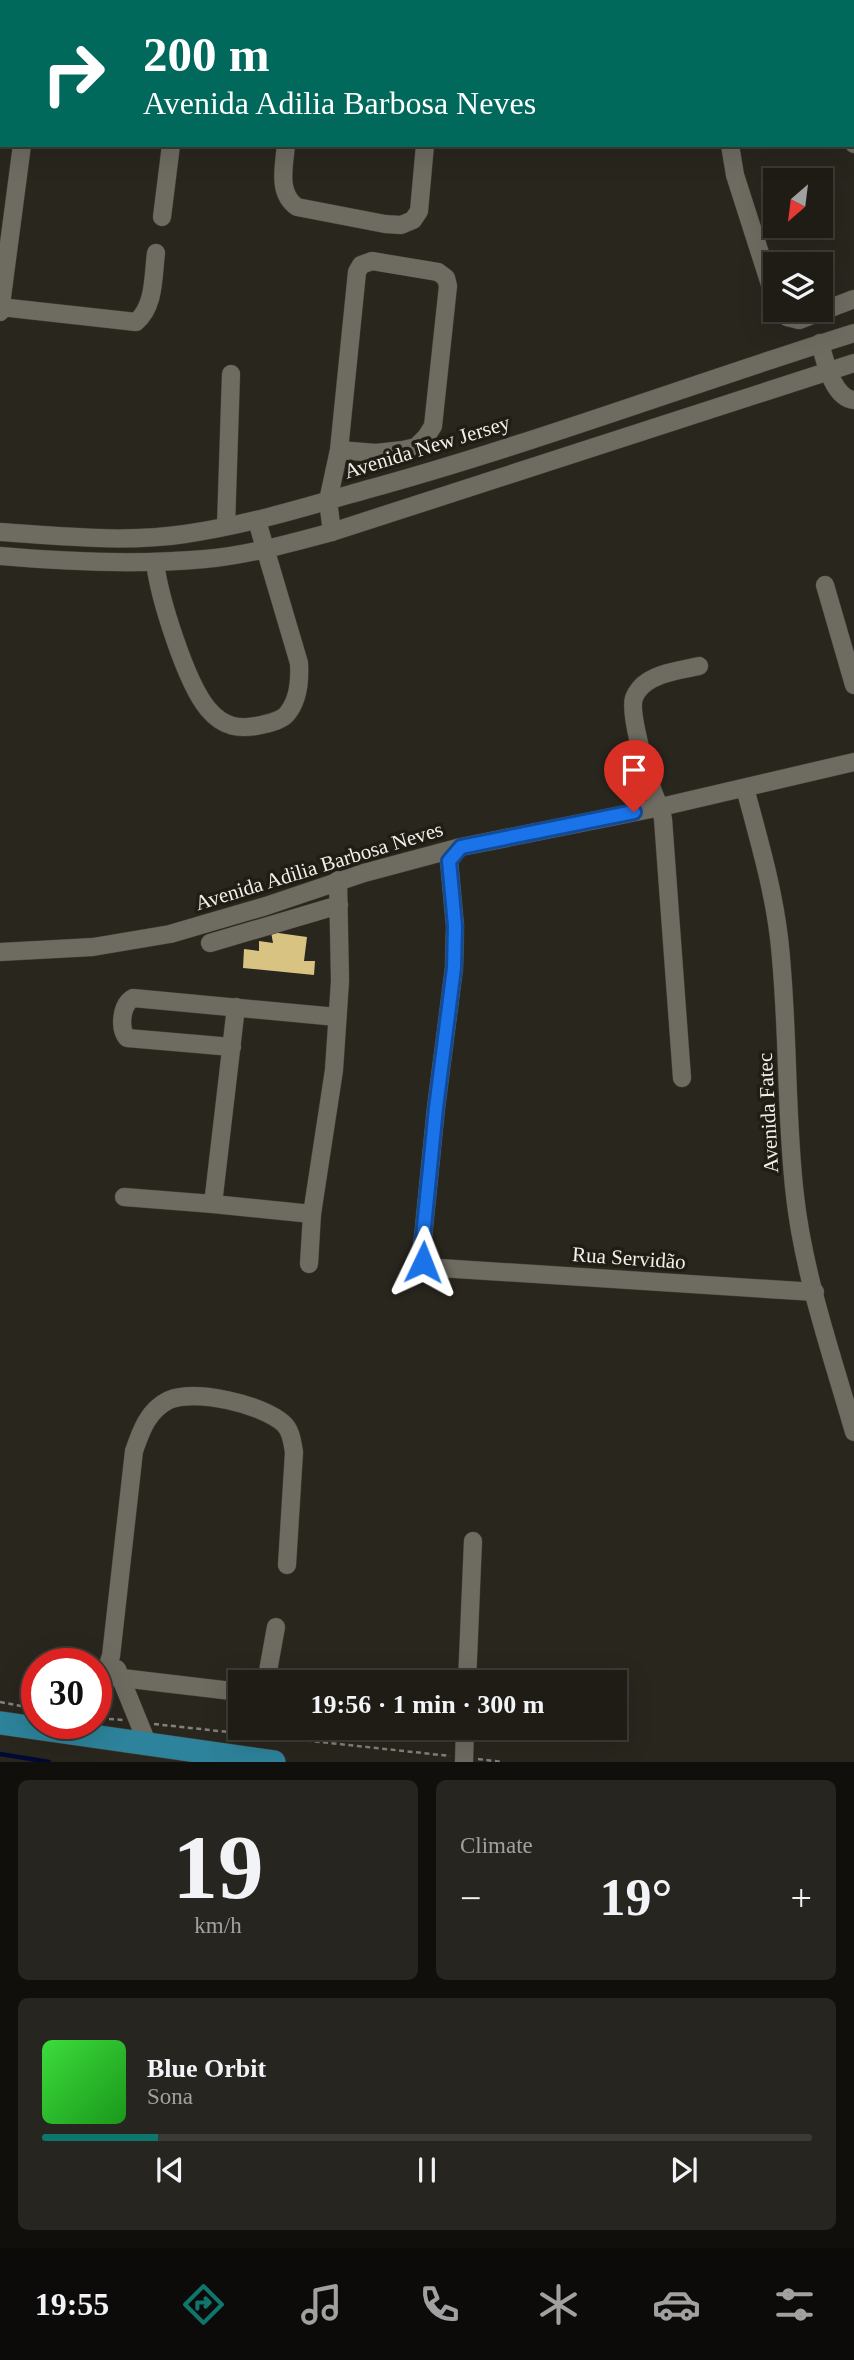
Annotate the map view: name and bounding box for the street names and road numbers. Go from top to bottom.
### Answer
street label: Avenida New Jersey [341,410,513,484]
street label: Avenida Adilia Barbosa Neves [192,817,446,915]
street label: Avenida Fatec [753,1052,783,1174]
street label: Rua Servidão [571,1242,687,1274]

